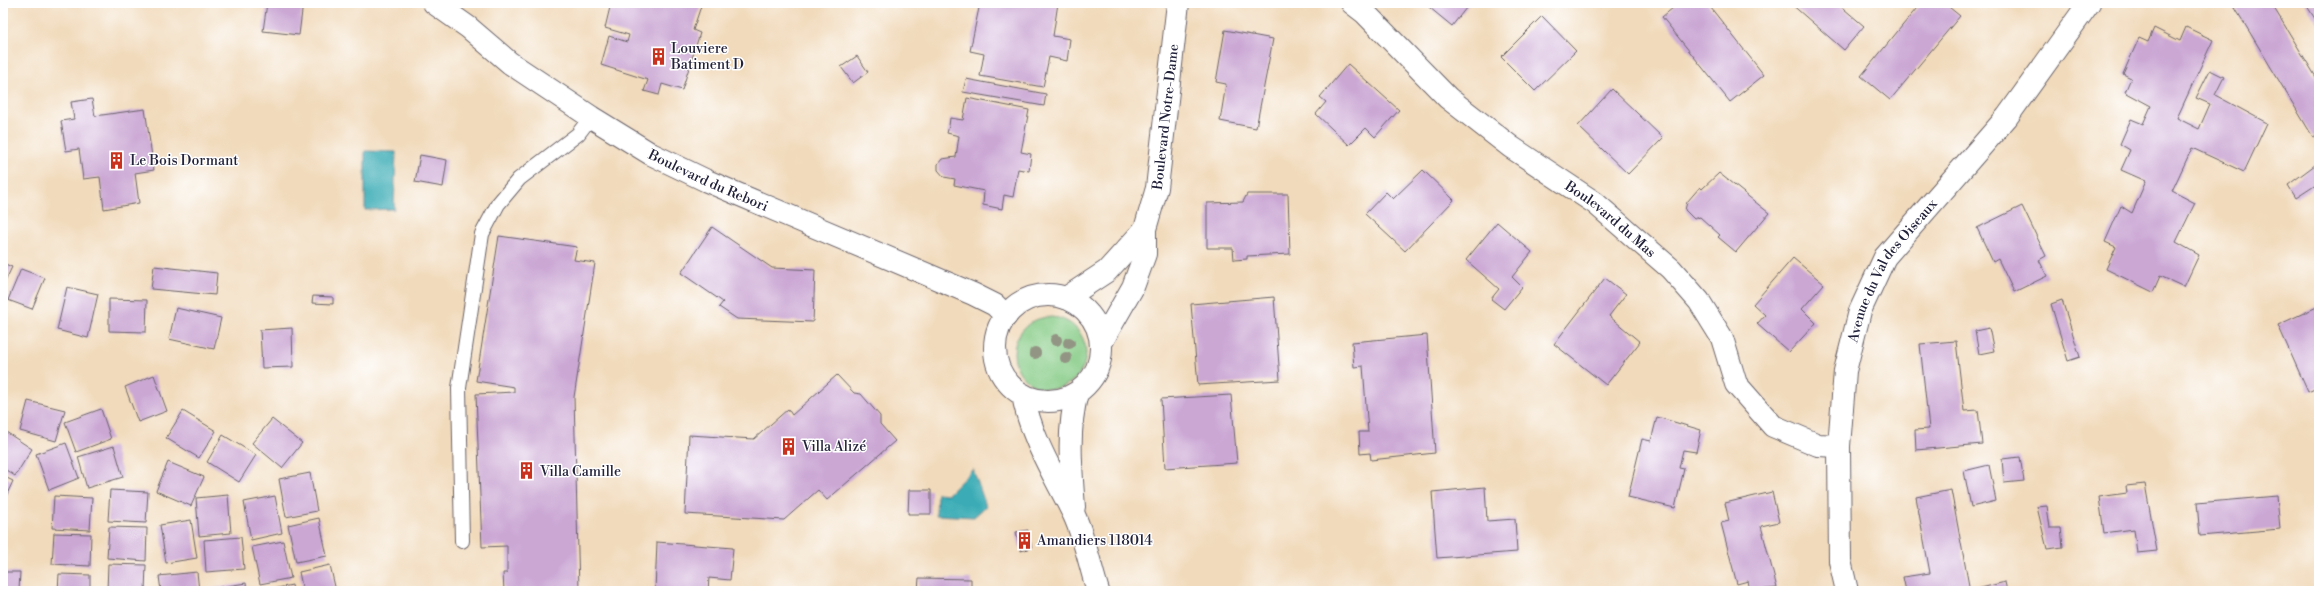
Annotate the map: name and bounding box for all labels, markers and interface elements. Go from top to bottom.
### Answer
place label: Louviere Batiment D [670,40,744,74]
street label: Boulevard Notre-Dame [1149,43,1183,192]
building icon: Louviere Batiment D [648,46,668,66]
street label: Boulevard du Rebori [644,146,771,216]
building icon: Le Bois Dormant [107,150,127,170]
place label: Le Bois Dormant [130,152,238,170]
street label: Boulevard du Mas [1560,177,1659,262]
street label: Avenue du Val des Oiseaux [1844,195,1942,345]
building icon: Villa Alizé [779,436,799,456]
place label: Villa Alizé [801,438,866,456]
building icon: Villa Camille [517,461,537,481]
place label: Villa Camille [539,463,621,481]
building icon: Amandiers 118014 [1014,530,1034,550]
place label: Amandiers 118014 [1036,532,1152,550]

